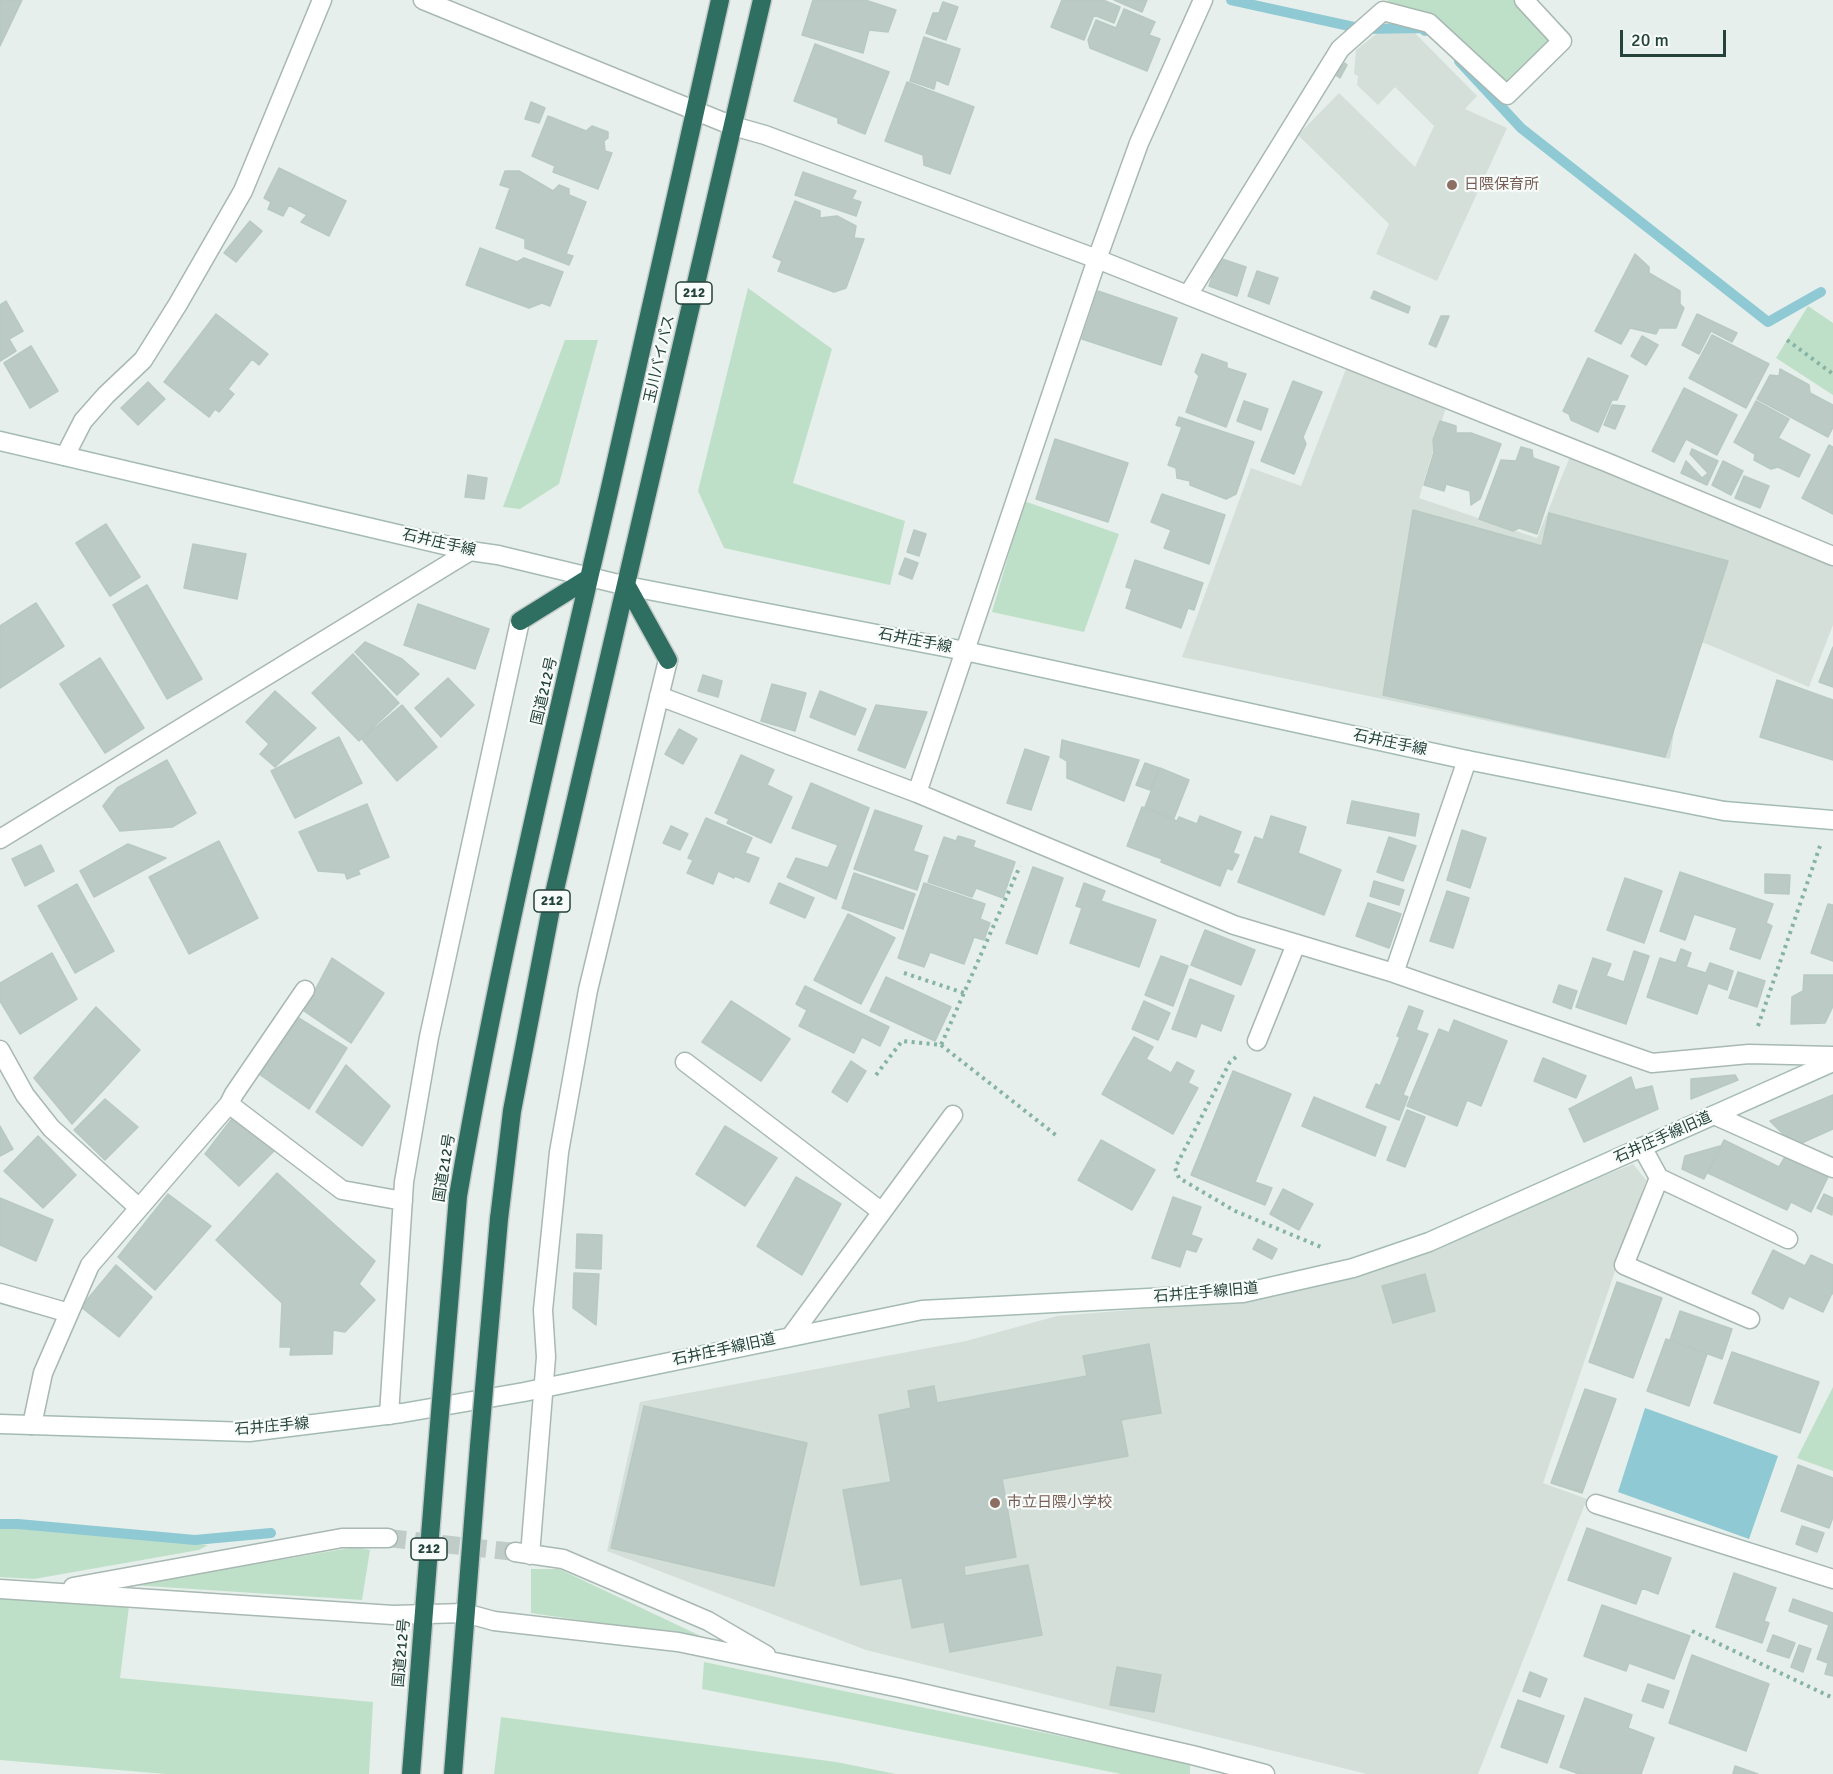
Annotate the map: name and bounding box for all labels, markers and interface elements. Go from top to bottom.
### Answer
scale bar [1623,18,1730,56]
text: 20 m [1631,29,1669,51]
place label: 日隈保育所 [1464,176,1539,194]
marker: 日隈保育所 [1445,178,1459,192]
road number: 212 [676,282,712,304]
street label: 玉川バイパス [641,313,679,405]
street label: 石井庄手線 [400,526,478,560]
street label: 石井庄手線 [876,625,954,657]
street label: 国道212号 [528,655,562,727]
street label: 石井庄手線 [1351,726,1429,760]
road number: 212 [534,890,570,912]
street label: 石井庄手線旧道 [1611,1108,1715,1168]
street label: 国道212号 [431,1132,459,1204]
street label: 石井庄手線旧道 [1153,1279,1259,1307]
street label: 石井庄手線旧道 [671,1330,777,1370]
street label: 石井庄手線 [234,1415,310,1439]
place label: 市立日隈小学校 [1007,1494,1112,1512]
marker: 市立日隈小学校 [988,1496,1002,1510]
road number: 212 [411,1538,447,1560]
street label: 国道212号 [390,1618,414,1688]

